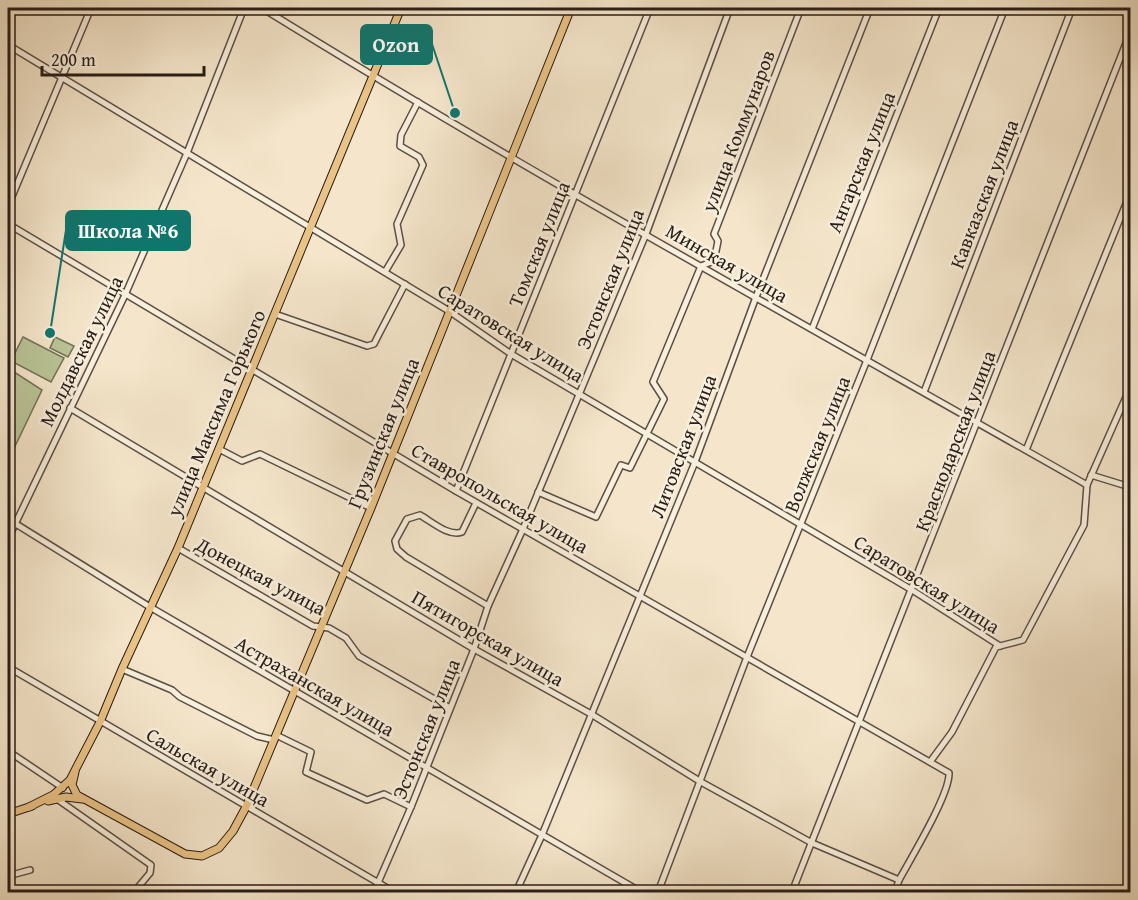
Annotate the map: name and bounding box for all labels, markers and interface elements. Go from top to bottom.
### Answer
callout: Ozon [361,25,432,64]
text: Ozon [373,29,420,60]
scale bar [42,39,204,77]
text: 200 m [51,46,96,73]
street label: улица Коммунаров [693,46,782,217]
street label: Ангарская улица [819,86,902,237]
street label: Кавказская улица [942,115,1025,273]
street label: Томская улица [500,176,577,311]
street label: Эстонская улица [568,204,651,353]
callout: Школа №6 [66,211,190,250]
text: Школа №6 [78,215,178,246]
street label: Минская улица [661,216,794,310]
street label: Молдавская улица [31,270,130,431]
street label: Саратовская улица [432,276,590,390]
street label: улица Максима Горького [158,305,272,522]
street label: Краснодарская улица [907,346,1003,536]
street label: Грузинская улица [339,353,426,513]
street label: Литовская улица [642,369,723,522]
street label: Волжская улица [776,371,857,516]
street label: Ставропольская улица [406,435,595,560]
street label: Саратовская улица [848,527,1006,641]
street label: Донецкая улица [190,529,332,622]
street label: Пятигорская улица [407,582,570,693]
street label: Астраханская улица [230,628,401,743]
street label: Эстонская улица [384,654,467,803]
street label: Сальская улица [141,719,276,814]

